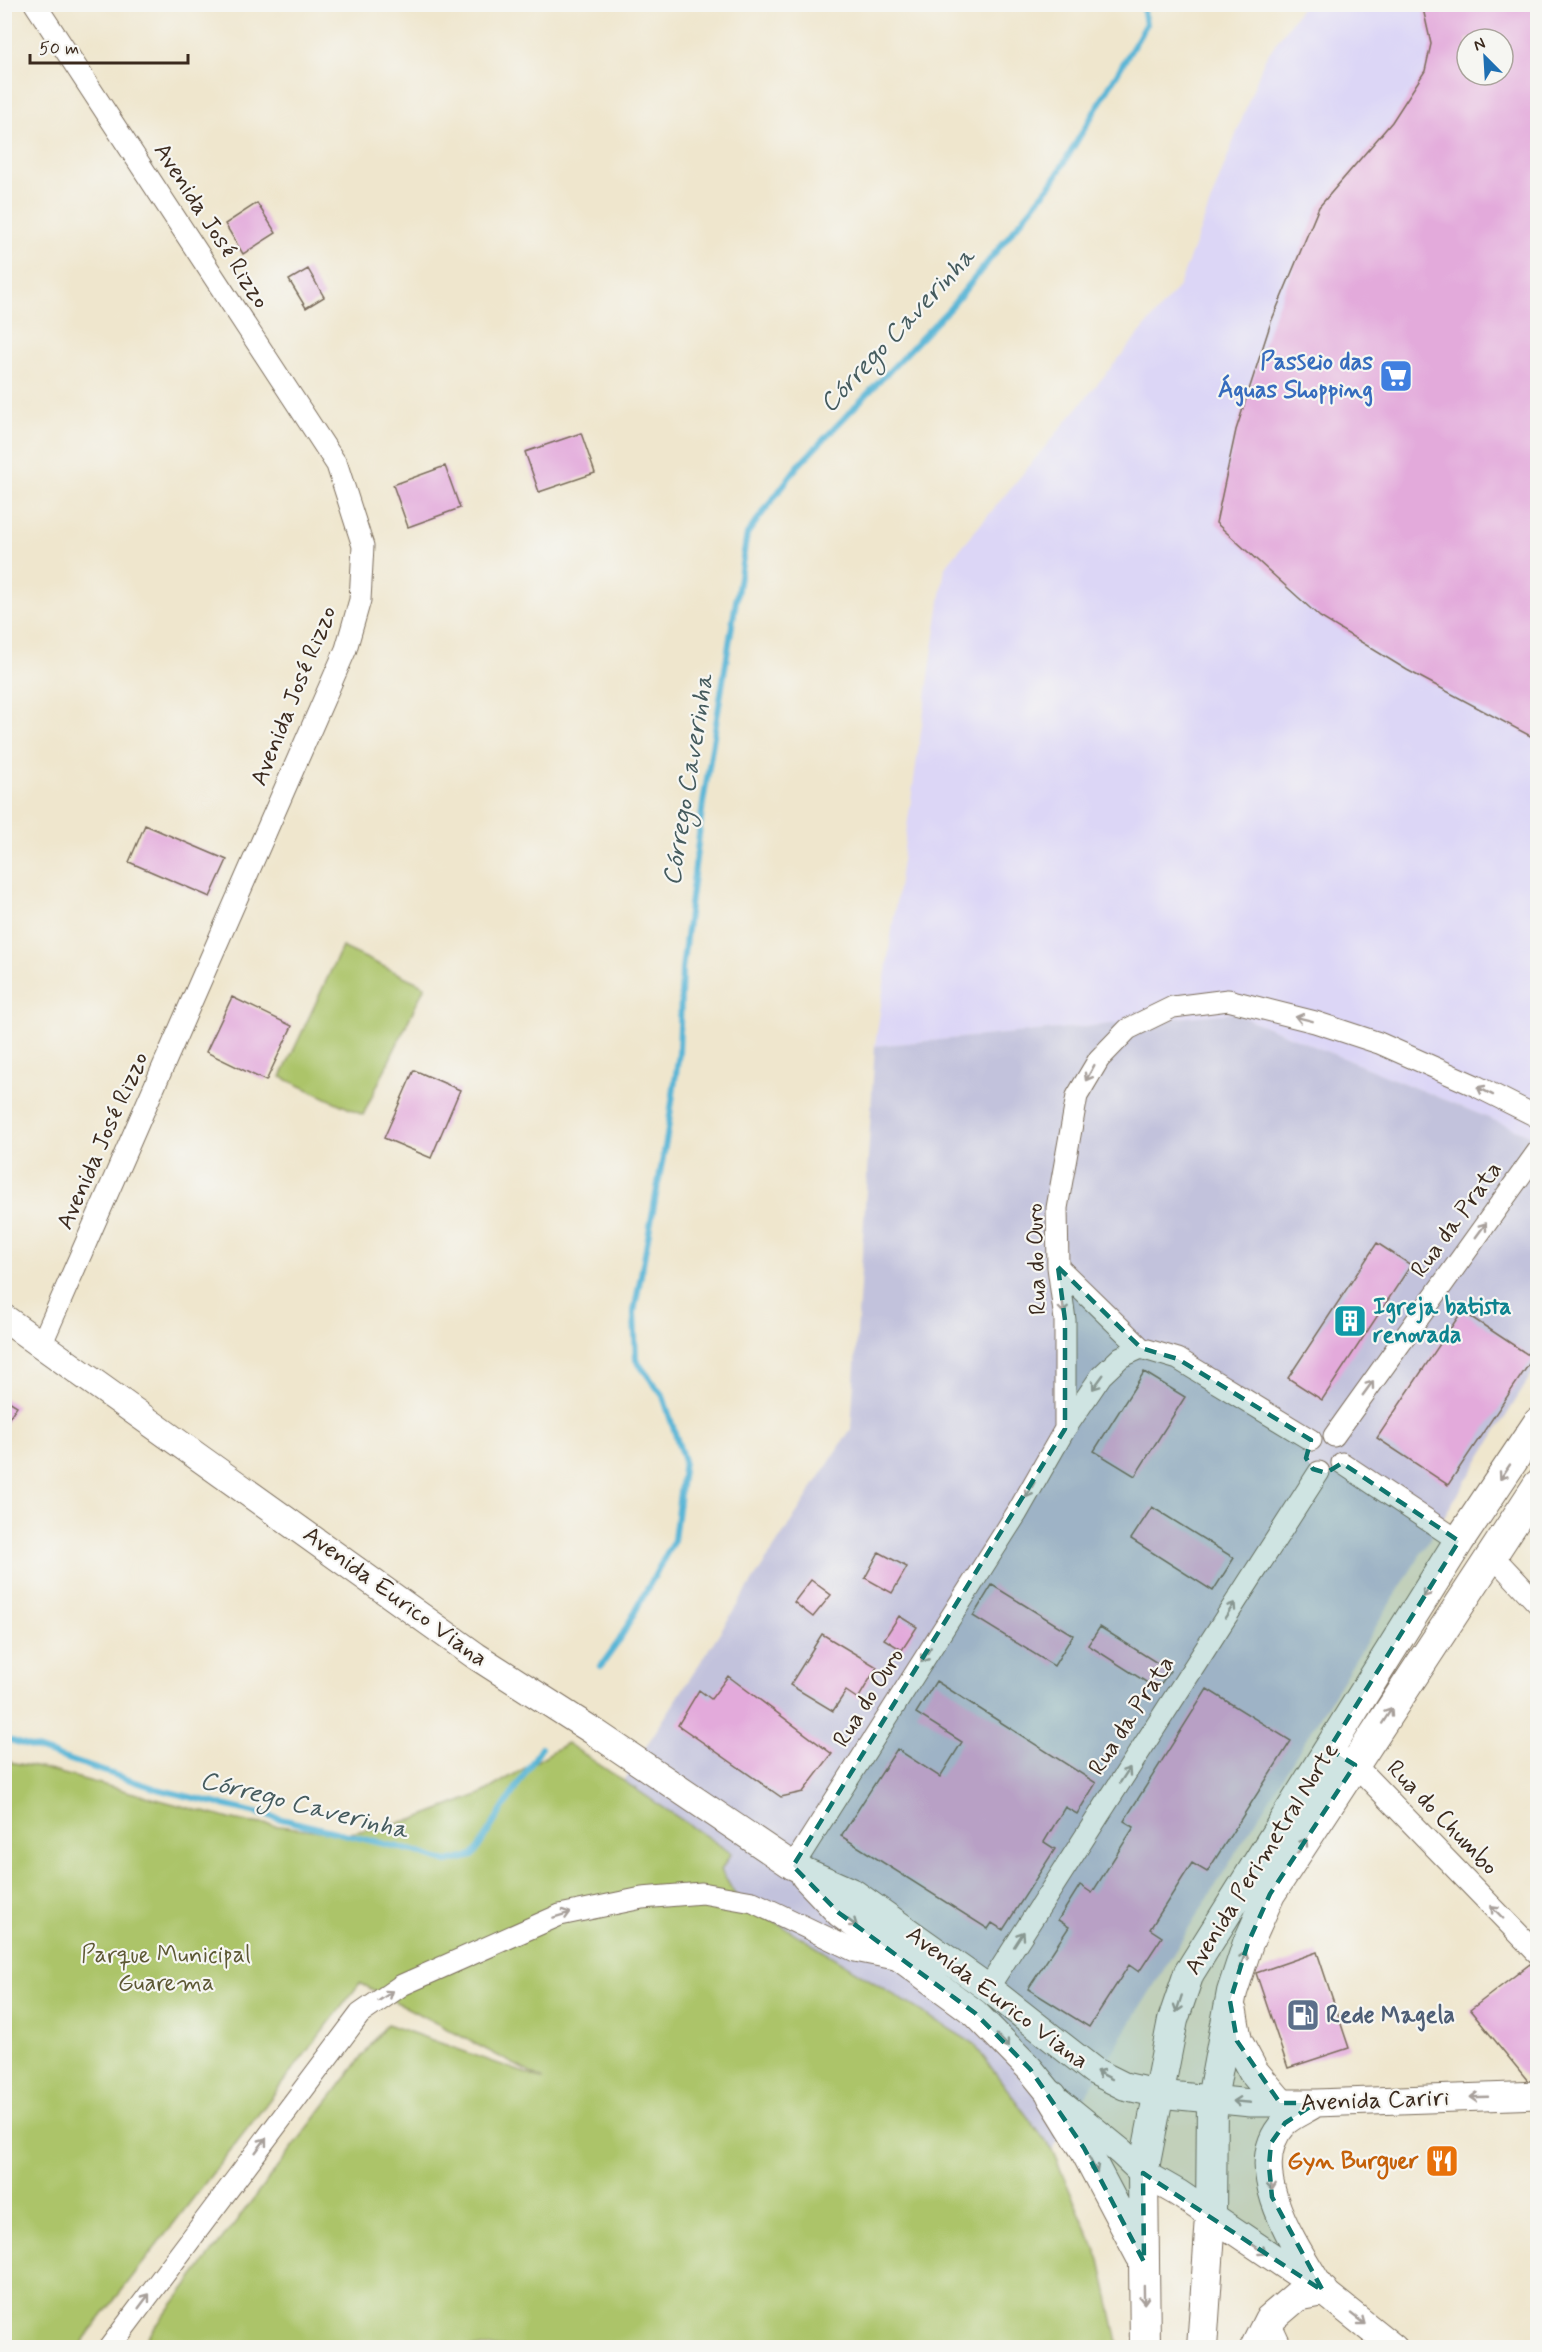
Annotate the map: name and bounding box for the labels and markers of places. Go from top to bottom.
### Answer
place label: Passeio das Águas Shopping [1218,347,1373,407]
supermarket icon: Passeio das Águas Shopping [1378,358,1414,394]
place label: Igreja batista renovada [1373,1292,1512,1351]
building icon: Igreja batista renovada [1332,1303,1368,1339]
fuel station icon: Rede Magela [1285,1997,1321,2033]
place label: Rede Magela [1326,2000,1455,2032]
restaurant icon: Gyn Burguer [1424,2143,1460,2179]
place label: Gyn Burguer [1287,2146,1419,2180]

